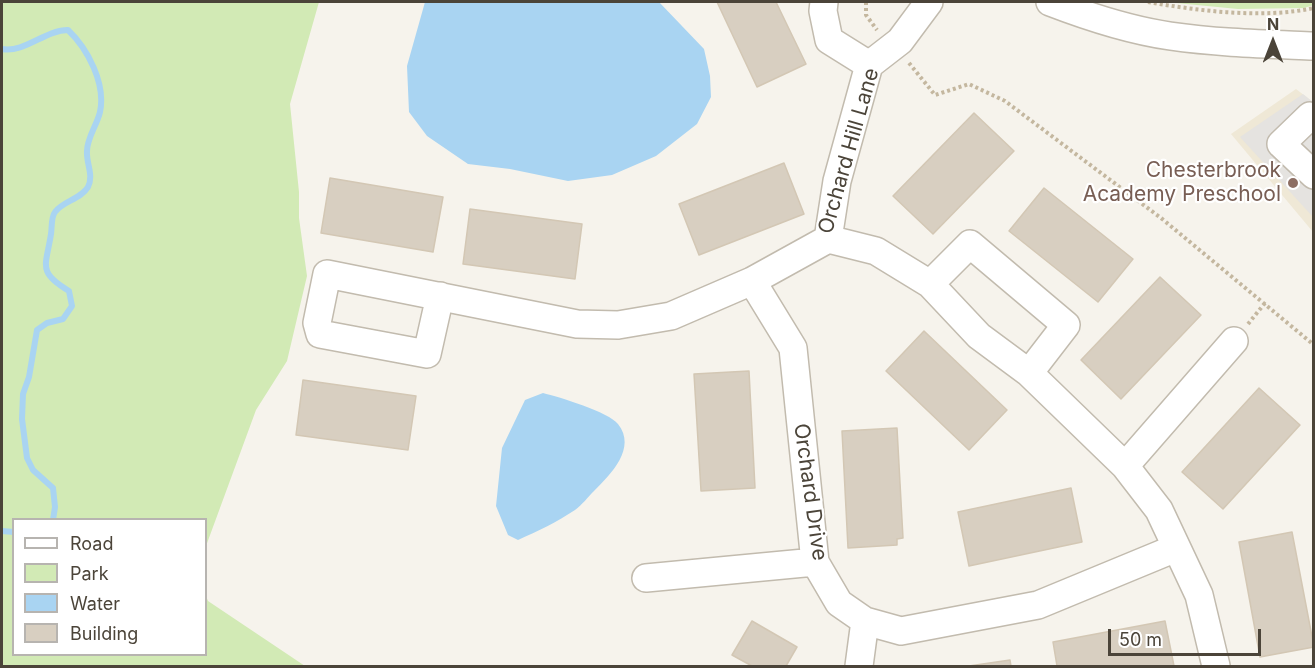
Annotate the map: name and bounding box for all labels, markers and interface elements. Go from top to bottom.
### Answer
north arrow [1243,12,1303,72]
text: N [1267,14,1279,34]
street label: Orchard Hill Lane [813,65,885,237]
place label: Chesterbrook Academy Preschool [1083,158,1281,208]
marker: Chesterbrook Academy Preschool [1286,176,1300,190]
street label: Orchard Drive [788,422,832,562]
legend [12,518,207,656]
text: Road [70,533,113,554]
text: Park [70,563,109,584]
text: Water [70,593,120,614]
scale bar [1111,617,1264,655]
text: Building [70,623,138,644]
text: 50 m [1119,629,1162,650]

